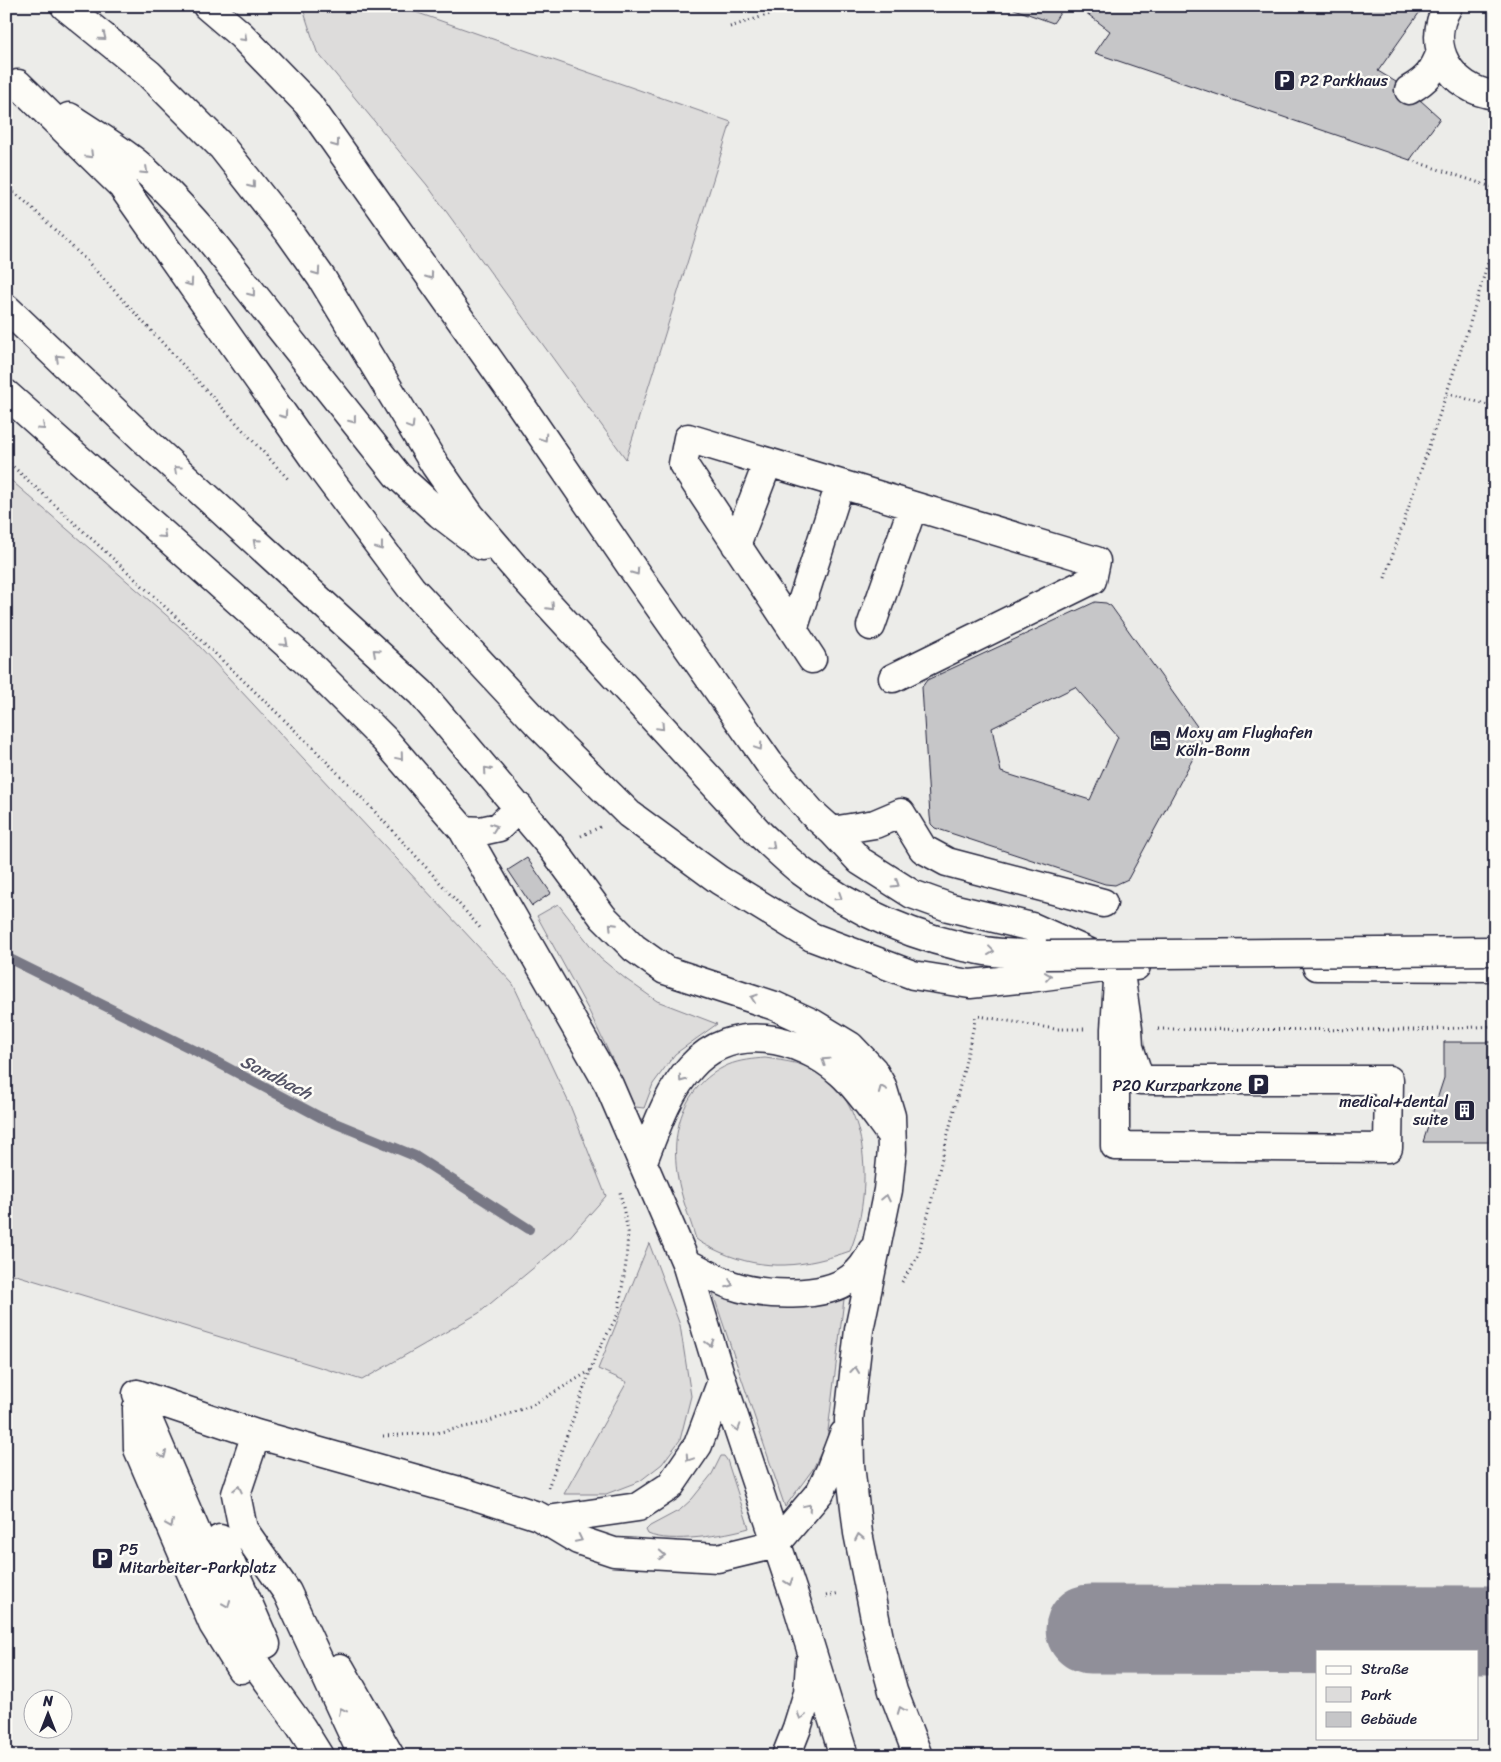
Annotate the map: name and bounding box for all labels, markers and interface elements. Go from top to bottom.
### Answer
one-way arrow [98,31,107,40]
one-way arrow [238,32,247,41]
place label: P2 Parkhaus [1300,66,1389,95]
parking icon: P2 Parkhaus [1272,68,1296,92]
one-way arrow [330,138,339,148]
one-way arrow [85,149,94,158]
one-way arrow [139,165,148,174]
one-way arrow [246,179,254,188]
one-way arrow [311,266,320,276]
one-way arrow [425,270,433,279]
one-way arrow [184,277,193,286]
one-way arrow [246,287,254,296]
one-way arrow [55,355,64,364]
one-way arrow [278,409,287,419]
one-way arrow [347,414,355,423]
one-way arrow [404,420,414,429]
one-way arrow [37,421,46,430]
one-way arrow [538,433,547,442]
one-way arrow [173,466,182,475]
one-way arrow [158,529,167,538]
one-way arrow [253,539,262,548]
one-way arrow [374,541,382,550]
one-way arrow [630,567,639,576]
one-way arrow [545,602,554,611]
one-way arrow [279,637,288,646]
one-way arrow [373,649,382,658]
place label: Moxy am Flughafen Köln-Bonn [1176,718,1313,765]
one-way arrow [655,721,664,730]
hotel icon: Moxy am Flughafen Köln-Bonn [1148,729,1172,753]
one-way arrow [753,741,762,751]
one-way arrow [395,752,404,761]
one-way arrow [484,767,493,776]
one-way arrow [489,823,498,833]
one-way arrow [766,840,775,849]
one-way arrow [890,878,899,887]
one-way arrow [834,891,843,900]
one-way arrow [609,923,618,932]
one-way arrow [988,945,996,956]
one-way arrow [1044,971,1052,981]
one-way arrow [750,994,758,1004]
water label: Sandbach [235,1045,319,1109]
one-way arrow [821,1058,831,1067]
place label: P20 Kurzparkzone [1112,1071,1242,1100]
one-way arrow [679,1073,688,1083]
parking icon: P20 Kurzparkzone [1246,1073,1270,1097]
one-way arrow [878,1085,889,1094]
place label: medical+dental suite [1339,1087,1448,1134]
building icon: medical+dental suite [1452,1098,1476,1122]
one-way arrow [880,1193,891,1202]
one-way arrow [725,1278,734,1288]
one-way arrow [705,1339,715,1347]
one-way arrow [849,1366,860,1374]
one-way arrow [732,1423,742,1431]
one-way arrow [156,1450,167,1459]
one-way arrow [686,1452,695,1462]
one-way arrow [232,1484,243,1493]
one-way arrow [802,1504,811,1513]
one-way arrow [164,1519,175,1528]
one-way arrow [574,1533,583,1543]
one-way arrow [854,1533,865,1542]
place label: P5 Mitarbeiter-Parkplatz [119,1535,277,1582]
parking icon: P5 Mitarbeiter-Parkplatz [91,1546,115,1570]
one-way arrow [658,1549,666,1560]
one-way arrow [783,1577,793,1585]
one-way arrow [221,1599,232,1608]
legend [1316,1650,1478,1740]
text: Straße [1361,1656,1409,1682]
text: Park [1361,1682,1392,1708]
text: N [42,1689,53,1714]
north arrow [22,1690,72,1740]
one-way arrow [896,1706,907,1715]
text: Gebäude [1361,1706,1417,1732]
one-way arrow [339,1708,349,1717]
one-way arrow [796,1711,806,1720]

